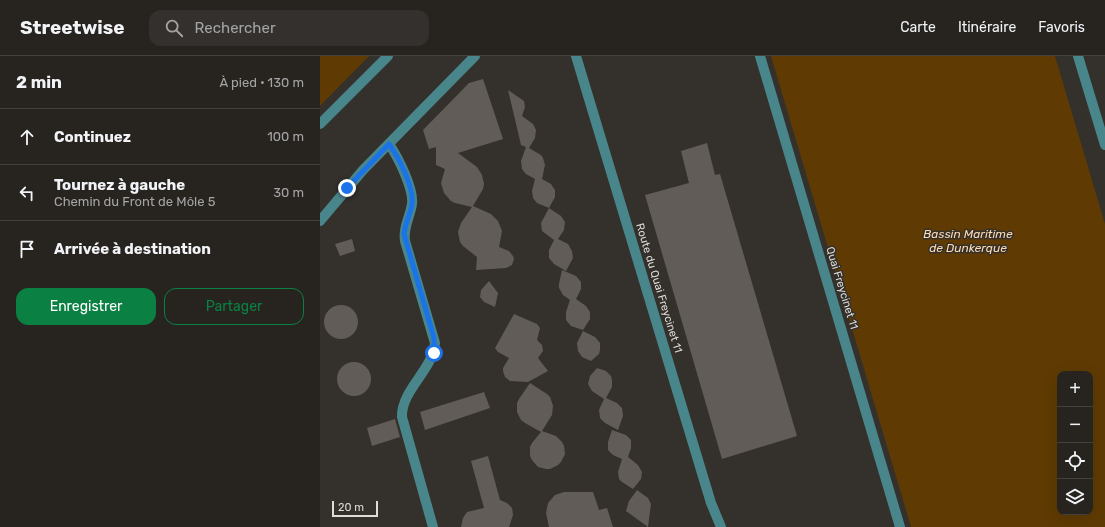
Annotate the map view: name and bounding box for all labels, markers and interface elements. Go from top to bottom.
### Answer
search box [149,10,429,46]
text: Streetwise [20,16,125,39]
icon: search [163,17,185,39]
text: Rechercher [195,19,276,37]
text: Carte [900,19,936,36]
text: Itinéraire [958,19,1016,36]
text: Favoris [1038,19,1085,36]
text: 2 min [16,72,62,92]
text: À pied · 130 m [220,75,304,90]
icon: ahead [16,126,38,148]
text: Continuez [54,128,131,146]
text: 100 m [267,129,304,144]
text: Tournez à gauche [54,176,185,194]
route end [338,179,356,197]
icon: left [16,182,38,204]
text: 30 m [273,185,304,200]
text: Chemin du Front de Môle 5 [54,194,215,209]
street label: Route du Quai Freycinet 11 [633,222,685,354]
water label: Bassin Maritime de Dunkerque [923,227,1013,255]
icon: arrive [16,238,38,260]
text: Arrivée à destination [54,240,211,258]
street label: Quai Freycinet 11 [823,245,861,331]
button: Enregistrer [16,288,156,325]
button: Partager [164,288,304,325]
route start [425,344,443,362]
map controls [1057,371,1093,515]
button: + [1057,371,1093,407]
button: − [1057,407,1093,443]
button: locate [1057,443,1093,479]
button: layers [1057,479,1093,515]
scale bar [332,499,378,518]
text: 20 m [338,501,364,514]

